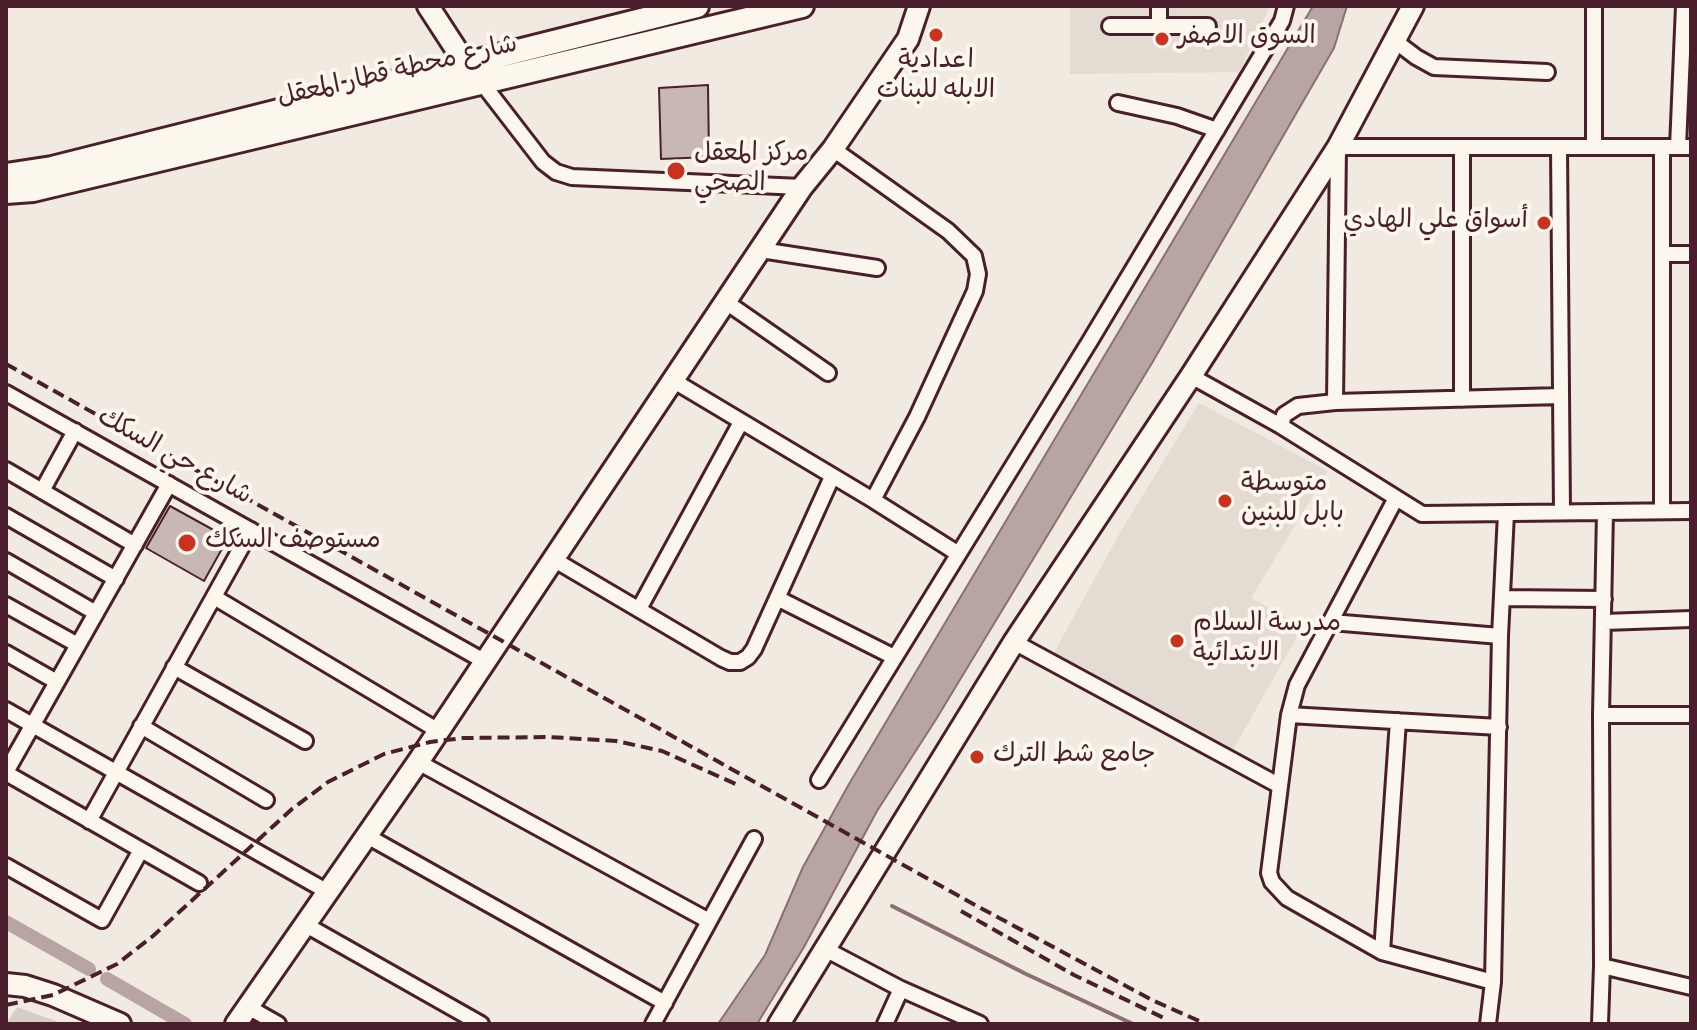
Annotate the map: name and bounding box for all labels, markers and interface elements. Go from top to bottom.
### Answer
place label: السوق الاصفر [1178,23,1316,55]
marker: اعدادية الابله للبنات [927,26,945,44]
marker: السوق الاصفر [1153,30,1171,48]
street label: شارع محطة قطار المعقل [275,31,521,117]
place label: اعدادية الابله للبنات [877,47,995,108]
place label: مركز المعقل الصحي [694,140,808,202]
marker: مركز المعقل الصحي [665,160,687,182]
place label: أسواق علي الهادي [1344,207,1528,239]
marker: أسواق علي الهادي [1535,214,1553,232]
street label: شارع حي السكك [90,404,256,514]
place label: متوسطة بابل للبنين [1241,470,1344,532]
marker: متوسطة بابل للبنين [1216,492,1234,510]
place label: مستوصف السكك [205,527,381,559]
marker: مستوصف السكك [176,532,198,554]
place label: مدرسة السلام الابتدائية [1193,610,1341,672]
marker: مدرسة السلام الابتدائية [1168,632,1186,650]
place label: جامع شط الترك [993,741,1155,773]
marker: جامع شط الترك [968,748,986,766]

